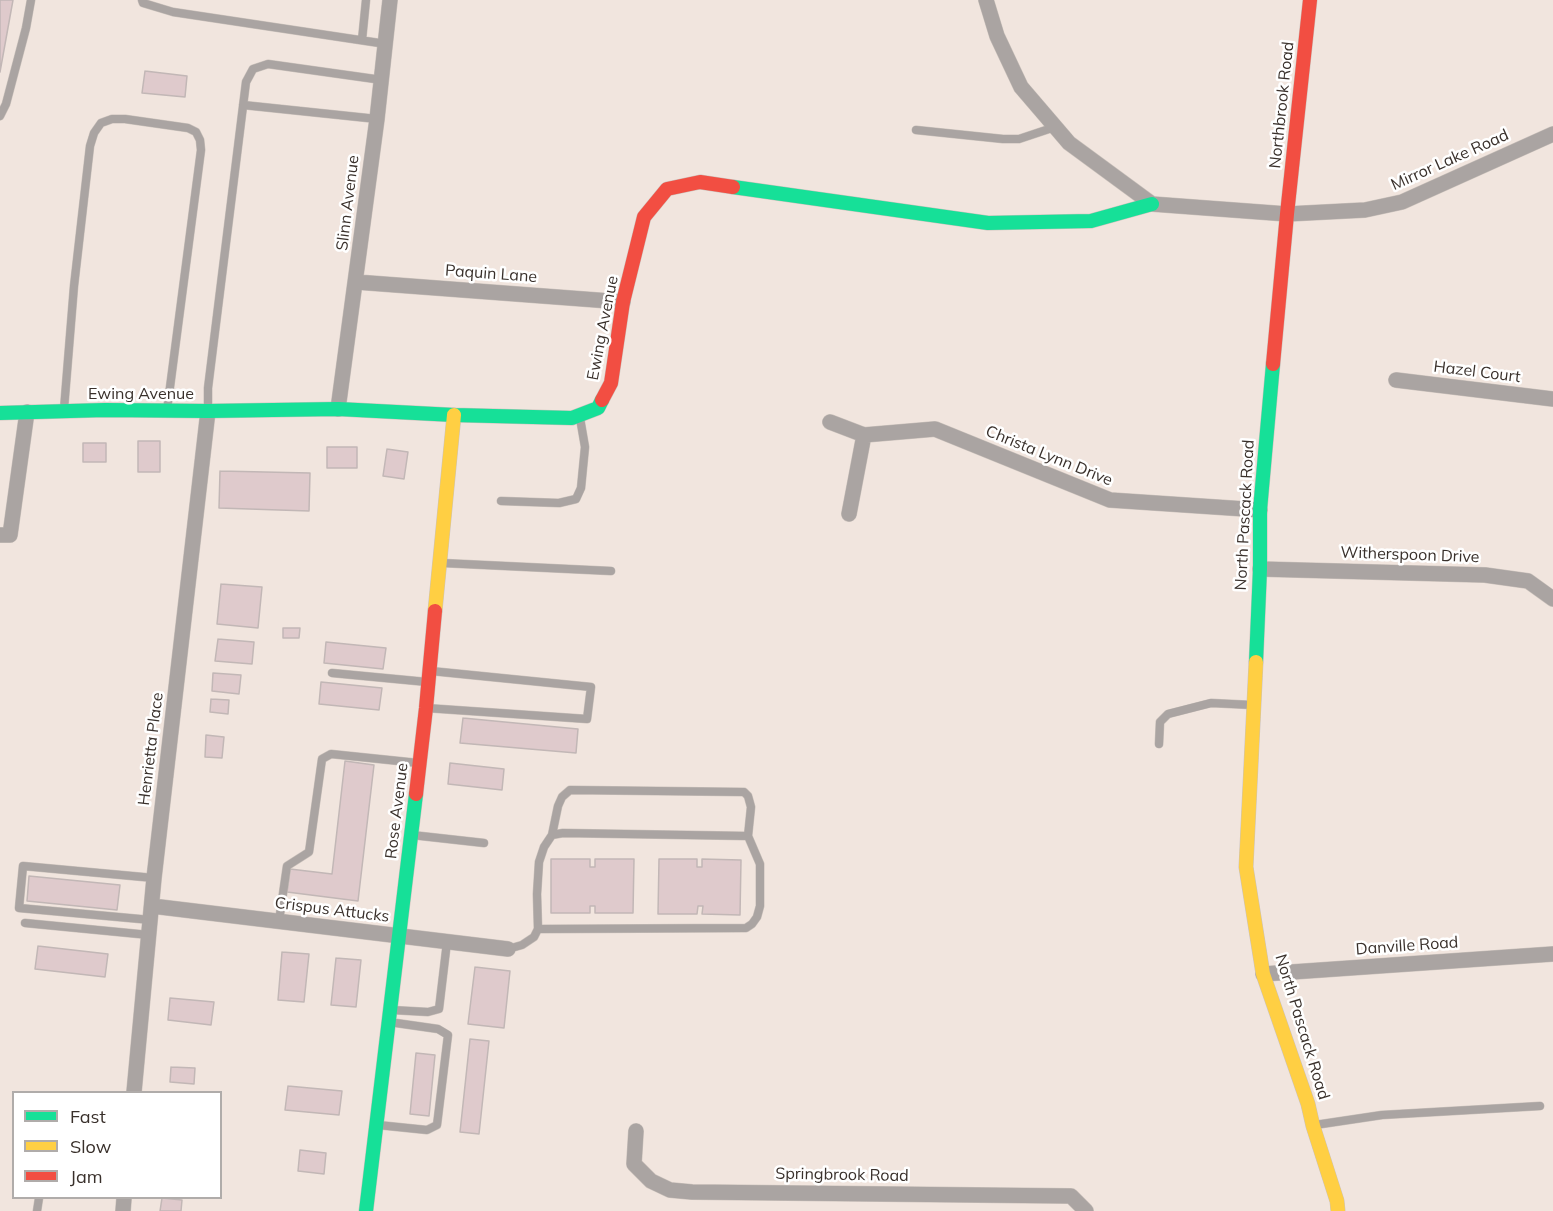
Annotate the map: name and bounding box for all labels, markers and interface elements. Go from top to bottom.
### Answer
street label: Northbrook Road [1266,41,1298,169]
street label: Mirror Lake Road [1388,125,1512,195]
street label: Slinn Avenue [333,154,363,252]
street label: Paquin Lane [444,261,538,287]
street label: Ewing Avenue [583,274,623,382]
street label: Hazel Court [1433,357,1521,387]
street label: Ewing Avenue [88,384,194,404]
street label: Christa Lynn Drive [983,422,1115,490]
street label: North Pascack Road [1231,439,1259,591]
street label: Witherspoon Drive [1340,543,1480,567]
street label: Henrietta Place [135,691,167,807]
street label: Rose Avenue [382,762,412,860]
street label: Crispus Attucks [274,893,390,927]
street label: Danville Road [1355,933,1459,959]
street label: North Pascack Road [1271,952,1333,1102]
legend [12,1091,222,1199]
text: Fast [70,1105,106,1128]
text: Slow [70,1135,111,1158]
street label: Springbrook Road [775,1164,909,1186]
text: Jam [70,1165,103,1188]

